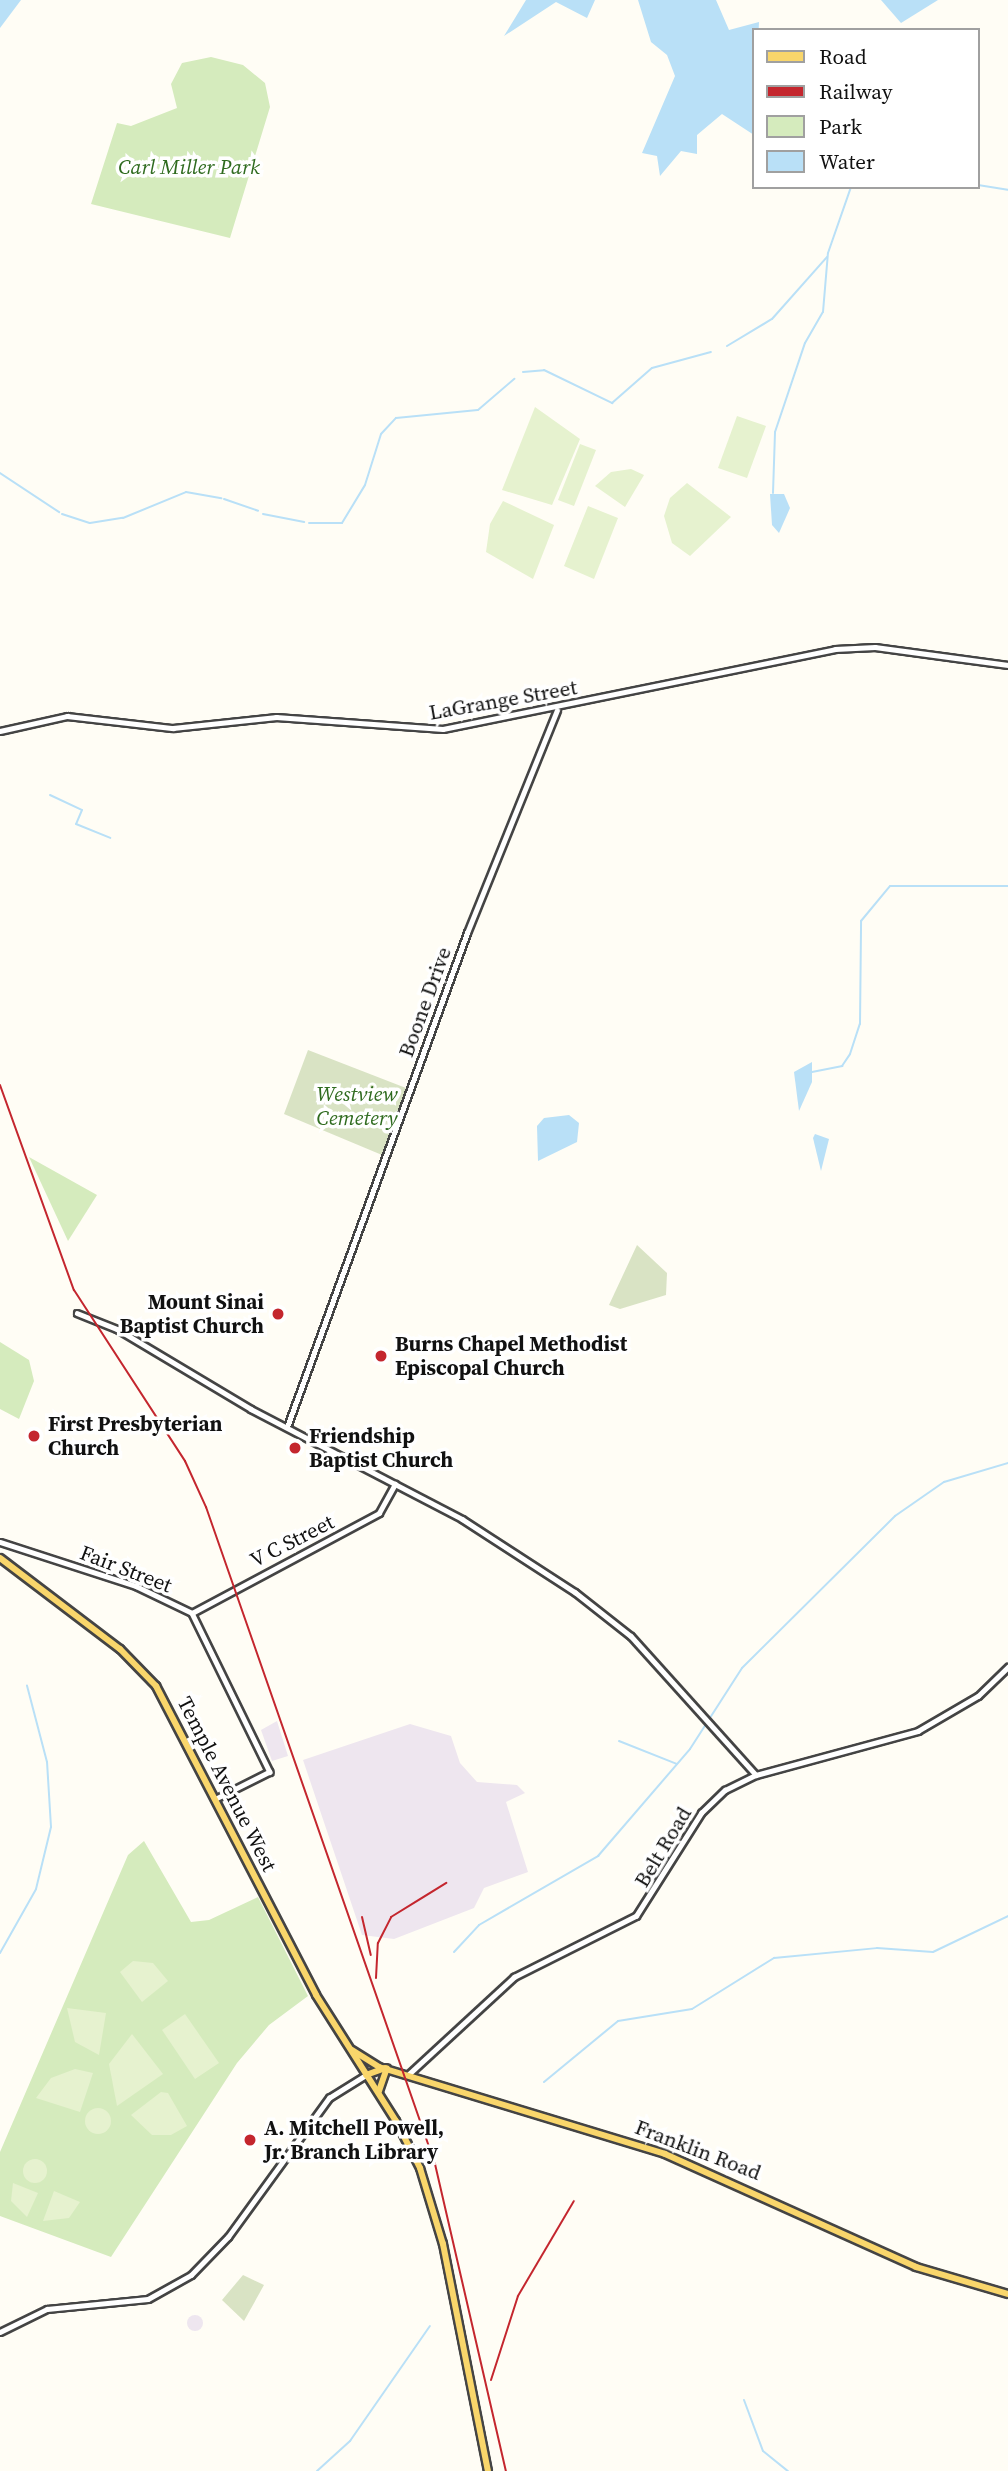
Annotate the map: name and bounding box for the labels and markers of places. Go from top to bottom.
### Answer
place label: Mount Sinai Baptist Church [120,1289,264,1339]
marker: Mount Sinai Baptist Church [270,1306,286,1322]
place label: Burns Chapel Methodist Episcopal Church [395,1331,627,1381]
marker: Burns Chapel Methodist Episcopal Church [373,1348,389,1364]
place label: First Presbyterian Church [48,1411,222,1461]
place label: Friendship Baptist Church [309,1423,453,1473]
marker: First Presbyterian Church [26,1428,42,1444]
marker: Friendship Baptist Church [287,1440,303,1456]
place label: A. Mitchell Powell, Jr. Branch Library [264,2115,444,2165]
marker: A. Mitchell Powell, Jr. Branch Library [242,2132,258,2148]

